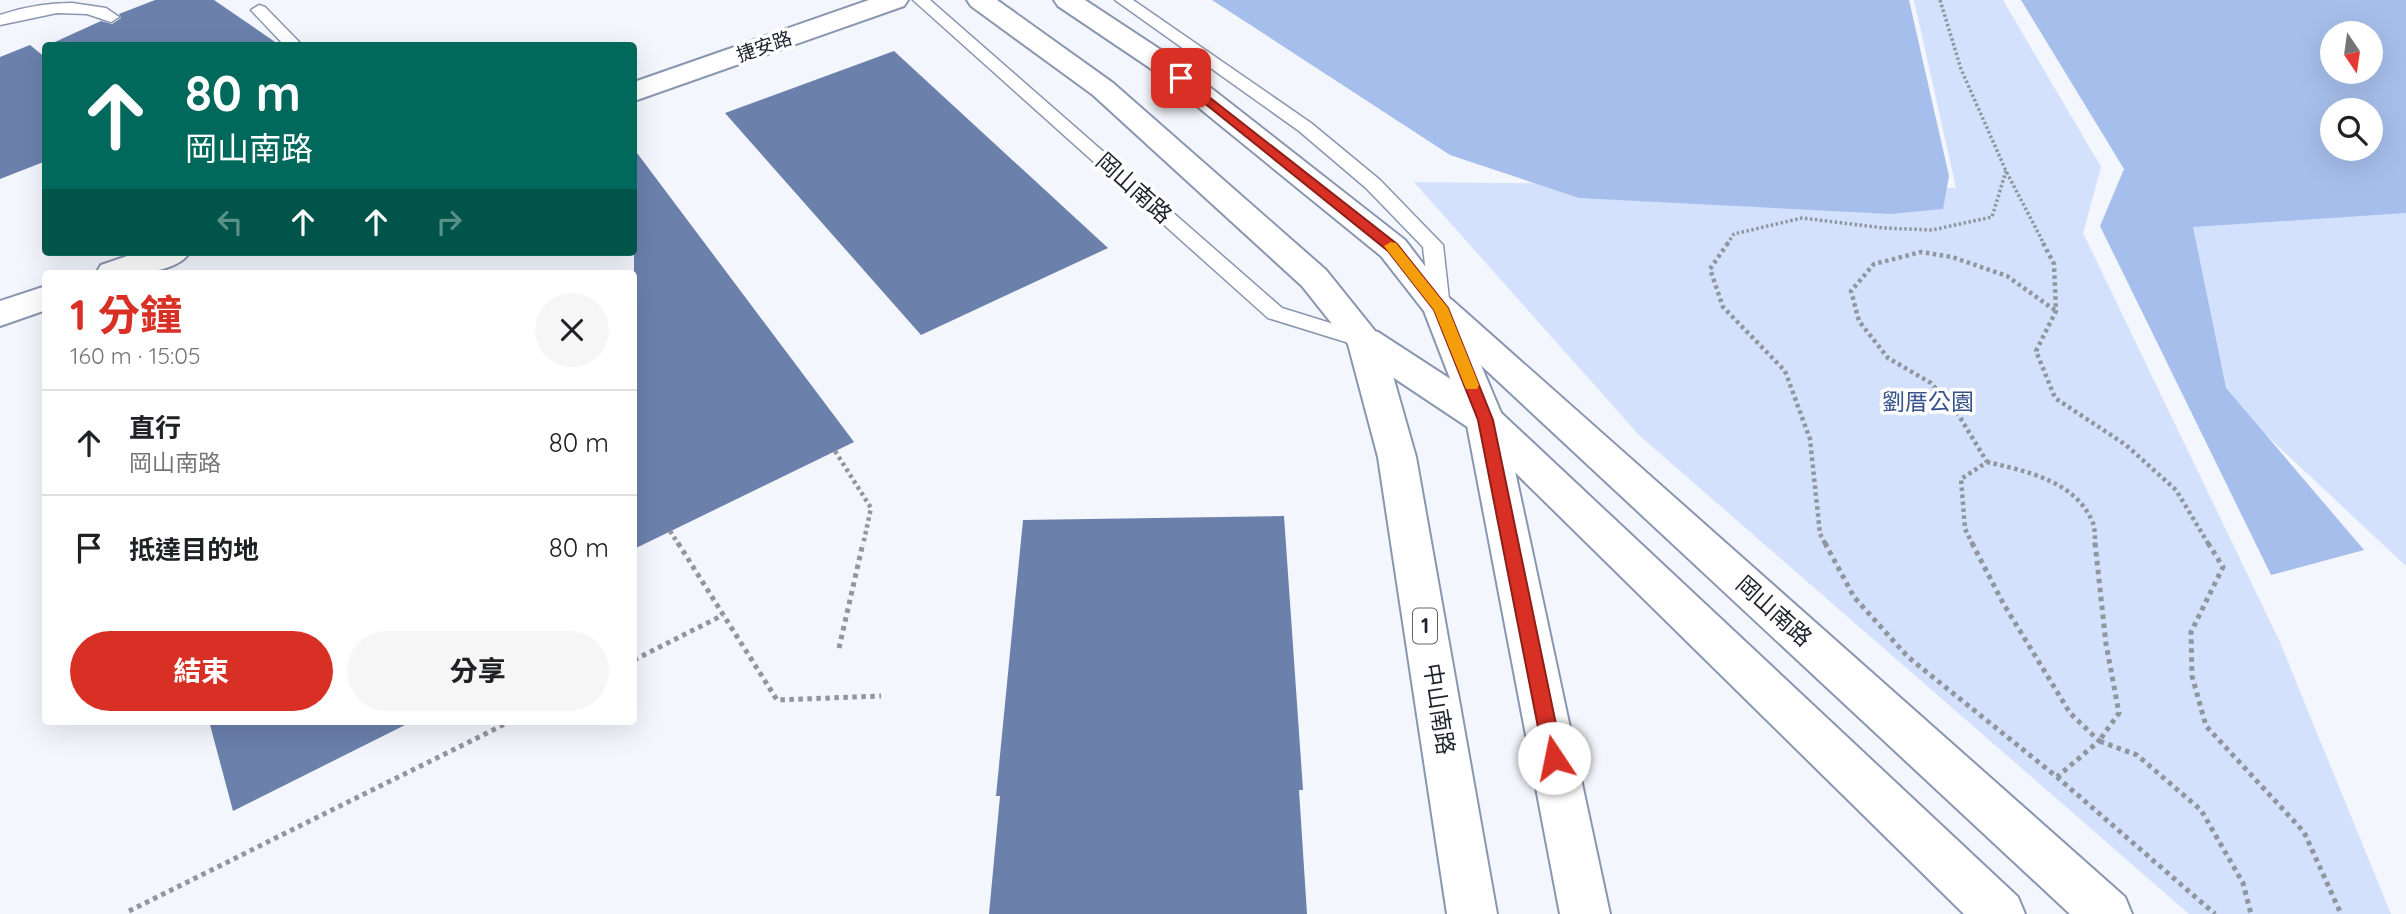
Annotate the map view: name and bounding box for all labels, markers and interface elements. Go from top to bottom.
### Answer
north arrow [2320,21,2384,84]
map controls [2320,21,2383,161]
street label: 捷安路 [733,25,795,67]
pin [1151,48,1211,108]
icon: arrive [1162,59,1200,97]
text: 80 m [185,62,301,123]
icon: ahead [70,70,161,161]
button: search [2320,98,2383,161]
text: 岡山南路 [185,128,313,168]
street label: 岡山南路 [1090,146,1178,229]
icon: left [211,203,249,241]
icon: ahead [284,203,322,241]
icon: ahead [357,203,395,241]
icon: right [430,203,468,241]
text: 1 分鐘 [70,288,182,341]
button: close [535,293,609,367]
text: 160 m · 15:05 [70,341,200,370]
park label: 劉厝公園 [1882,387,1974,416]
text: 直行 [129,411,181,444]
icon: ahead [70,424,108,462]
text: 80 m [549,426,609,459]
text: 岡山南路 [129,448,221,477]
icon: arrive [70,529,108,567]
text: 80 m [549,531,609,564]
text: 抵達目的地 [129,533,259,566]
street label: 岡山南路 [1730,569,1818,652]
road number: 1 [1413,608,1437,644]
button: 結束 [70,631,333,711]
button: 分享 [347,631,609,711]
street label: 中山南路 [1418,661,1461,757]
position arrow [1517,721,1591,795]

